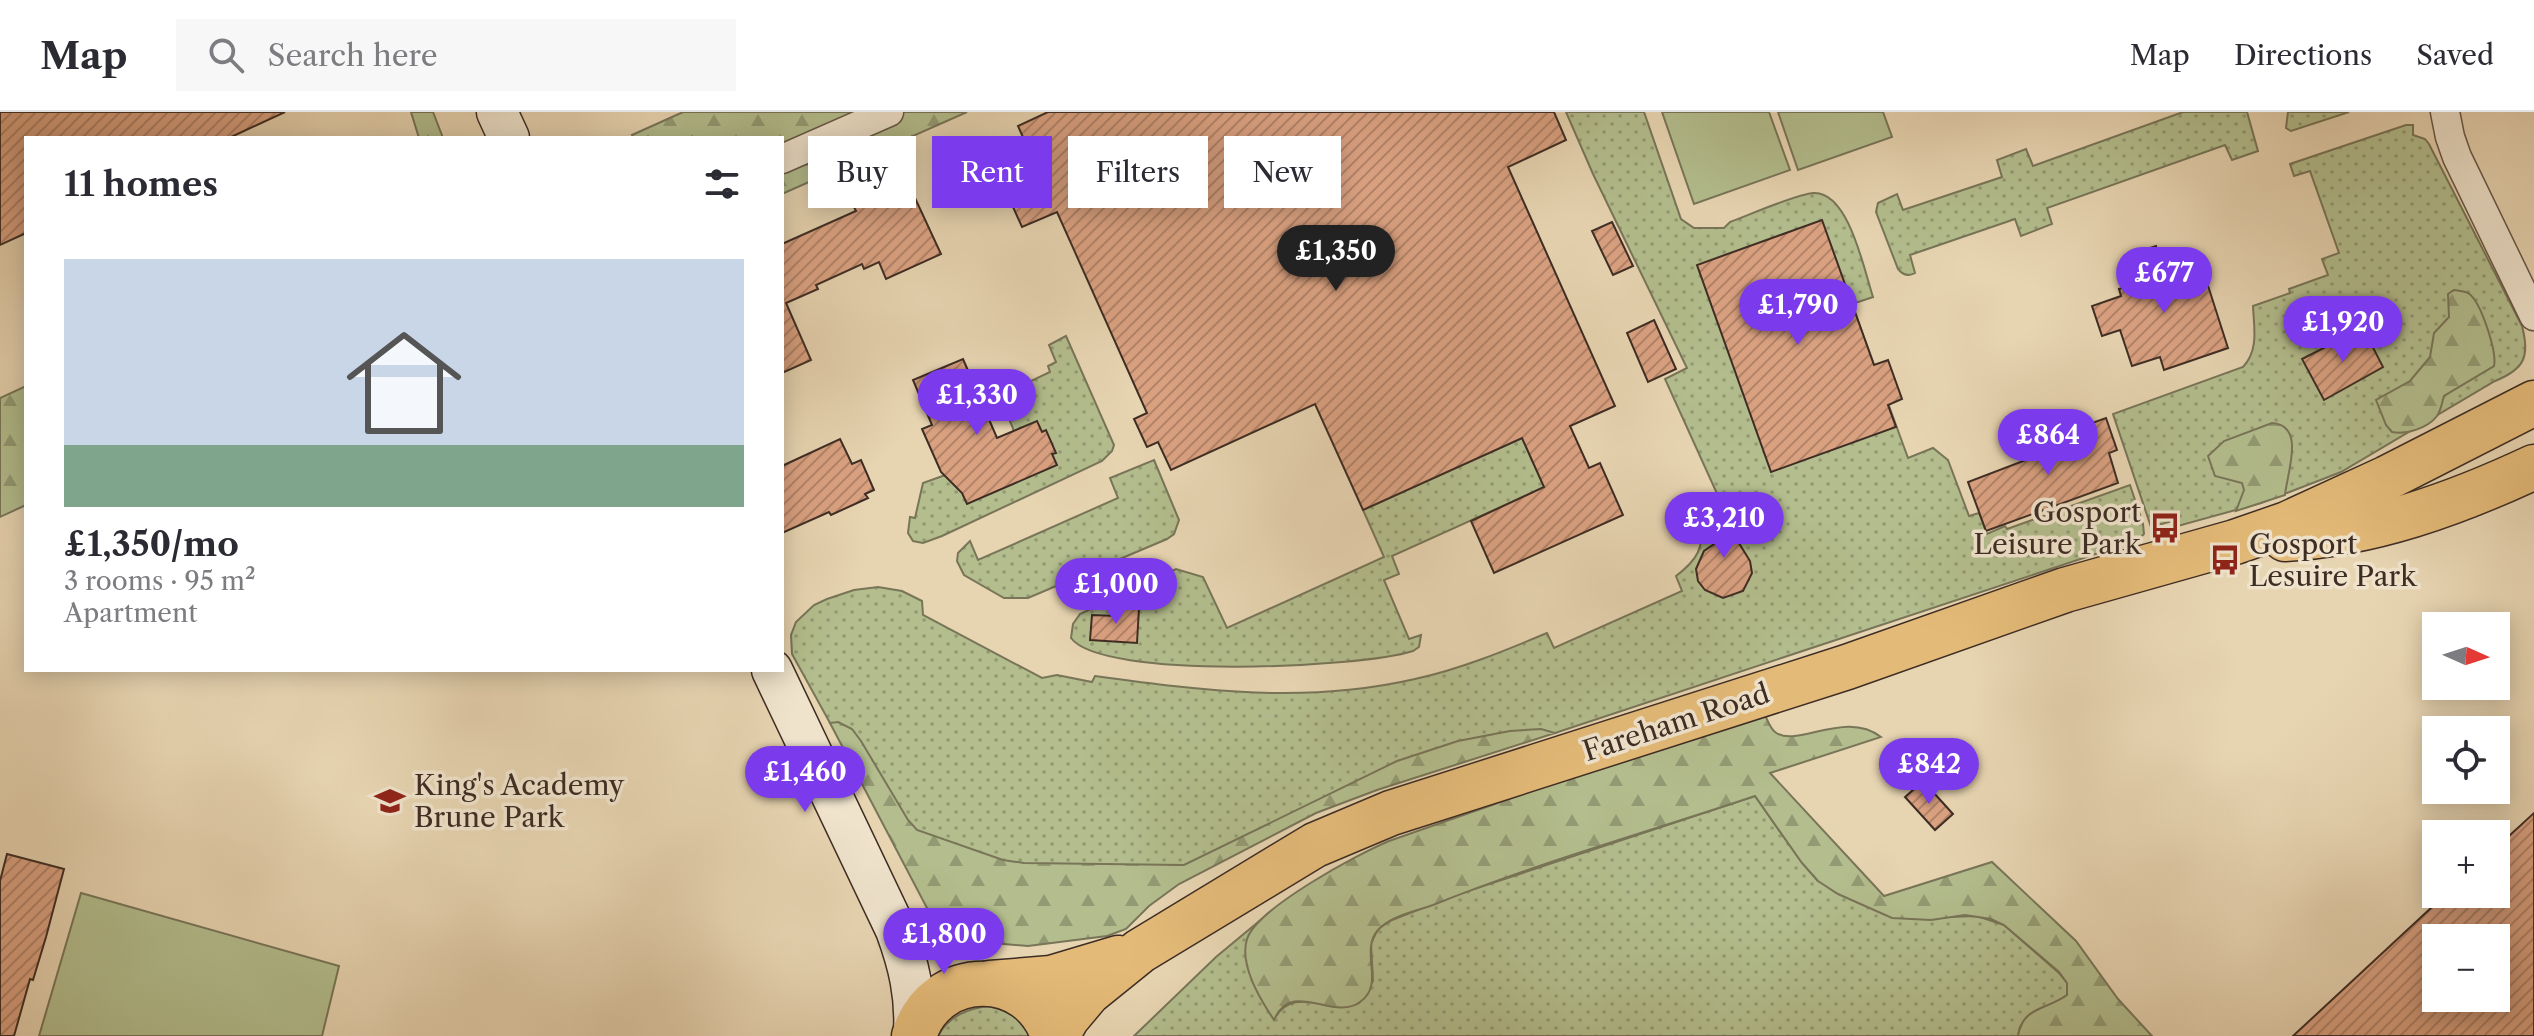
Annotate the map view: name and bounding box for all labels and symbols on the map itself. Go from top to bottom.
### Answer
pin: £1,350 [1271,225,1401,293]
pin: £677 [2117,247,2211,315]
pin: £1,790 [1733,279,1863,347]
pin: £1,920 [2278,296,2408,364]
pin: £1,330 [912,369,1042,437]
pin: £864 [2001,409,2095,477]
pin: £3,210 [1659,492,1789,560]
place label: Gosport Leisure Park [1974,495,2143,561]
bus stop icon: Gosport Leisure Park [2148,511,2182,545]
place label: Gosport Lesuire Park [2249,527,2418,593]
bus stop icon: Gosport Lesuire Park [2208,543,2242,577]
pin: £1,000 [1051,558,1181,626]
north arrow [2422,612,2510,700]
street label: Fareham Road [1578,676,1774,768]
pin: £842 [1882,738,1976,806]
pin: £1,460 [740,746,870,814]
place label: King's Academy Brune Park [414,768,625,834]
school or university icon: King's Academy Brune Park [373,784,407,818]
pin: £1,800 [879,908,1009,976]

